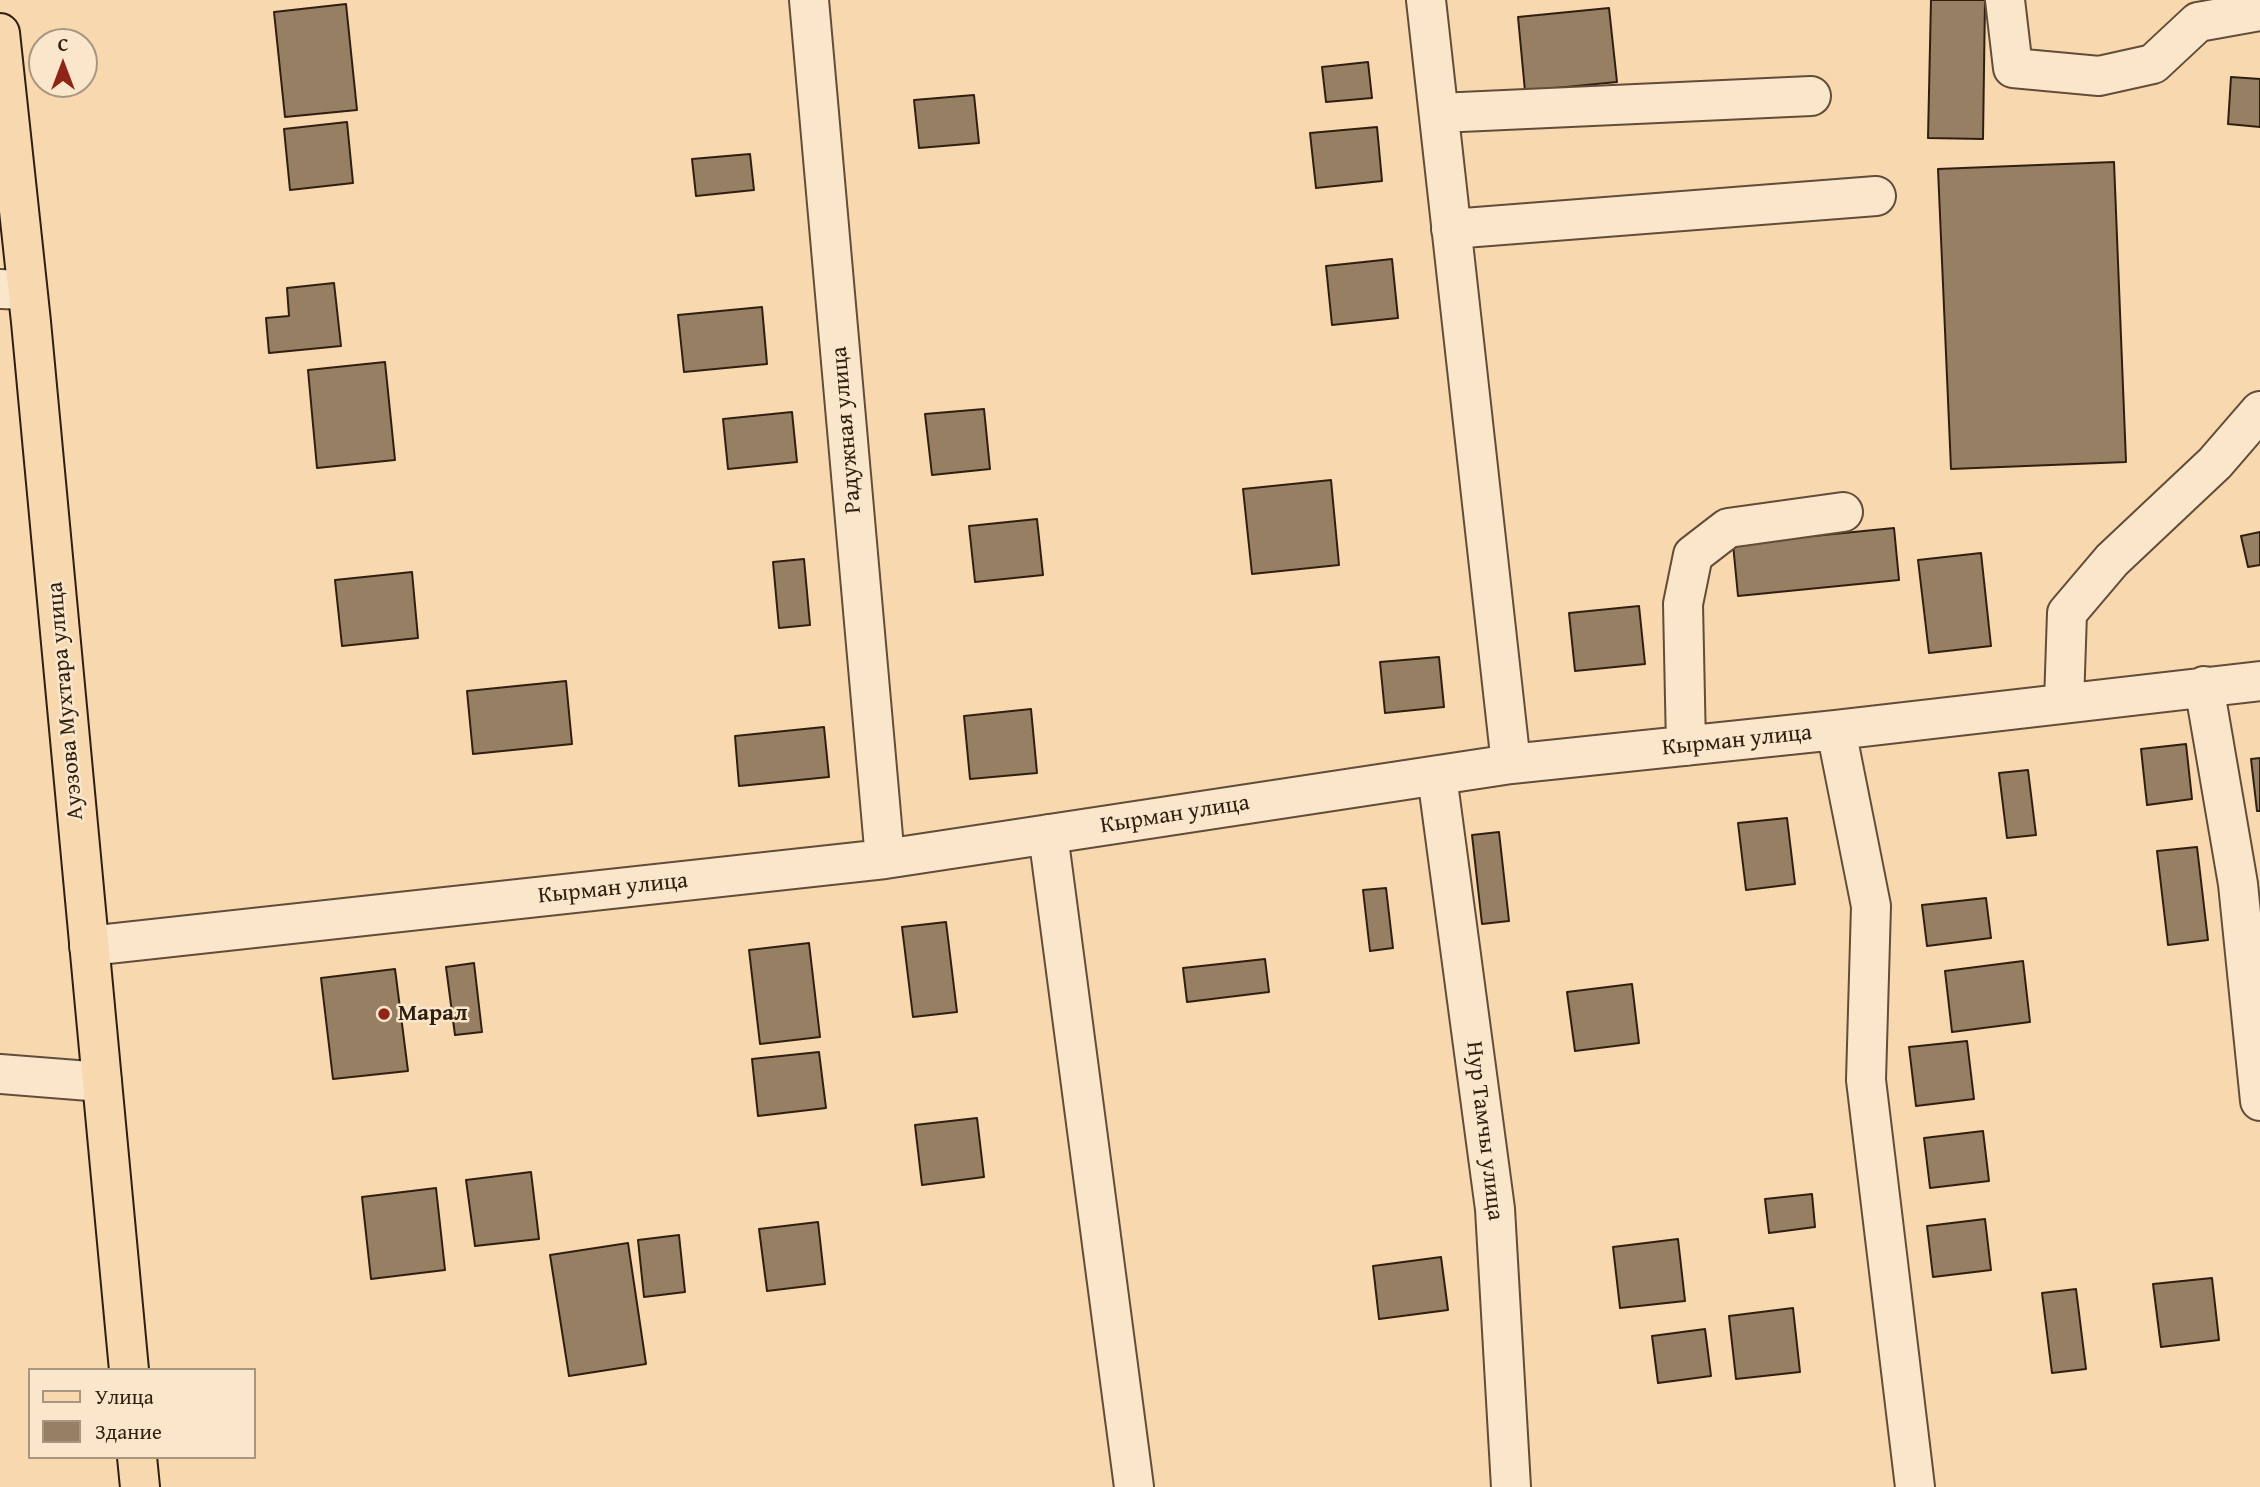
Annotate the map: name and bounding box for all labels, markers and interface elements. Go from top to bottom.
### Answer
north arrow [28,28,98,98]
text: С [58,30,68,58]
street label: Радужная улица [826,345,868,515]
street label: Ауэзова Мухтара улица [42,581,90,821]
street label: Кырман улица [1661,719,1813,763]
street label: Кырман улица [1099,790,1251,840]
street label: Кырман улица [537,867,689,911]
place label: Марал [398,1000,467,1028]
marker: Марал [376,1006,392,1022]
street label: Нур Тамчы улица [1459,1040,1509,1222]
legend [28,1368,256,1459]
text: Улица [95,1381,154,1412]
text: Здание [95,1416,162,1447]

